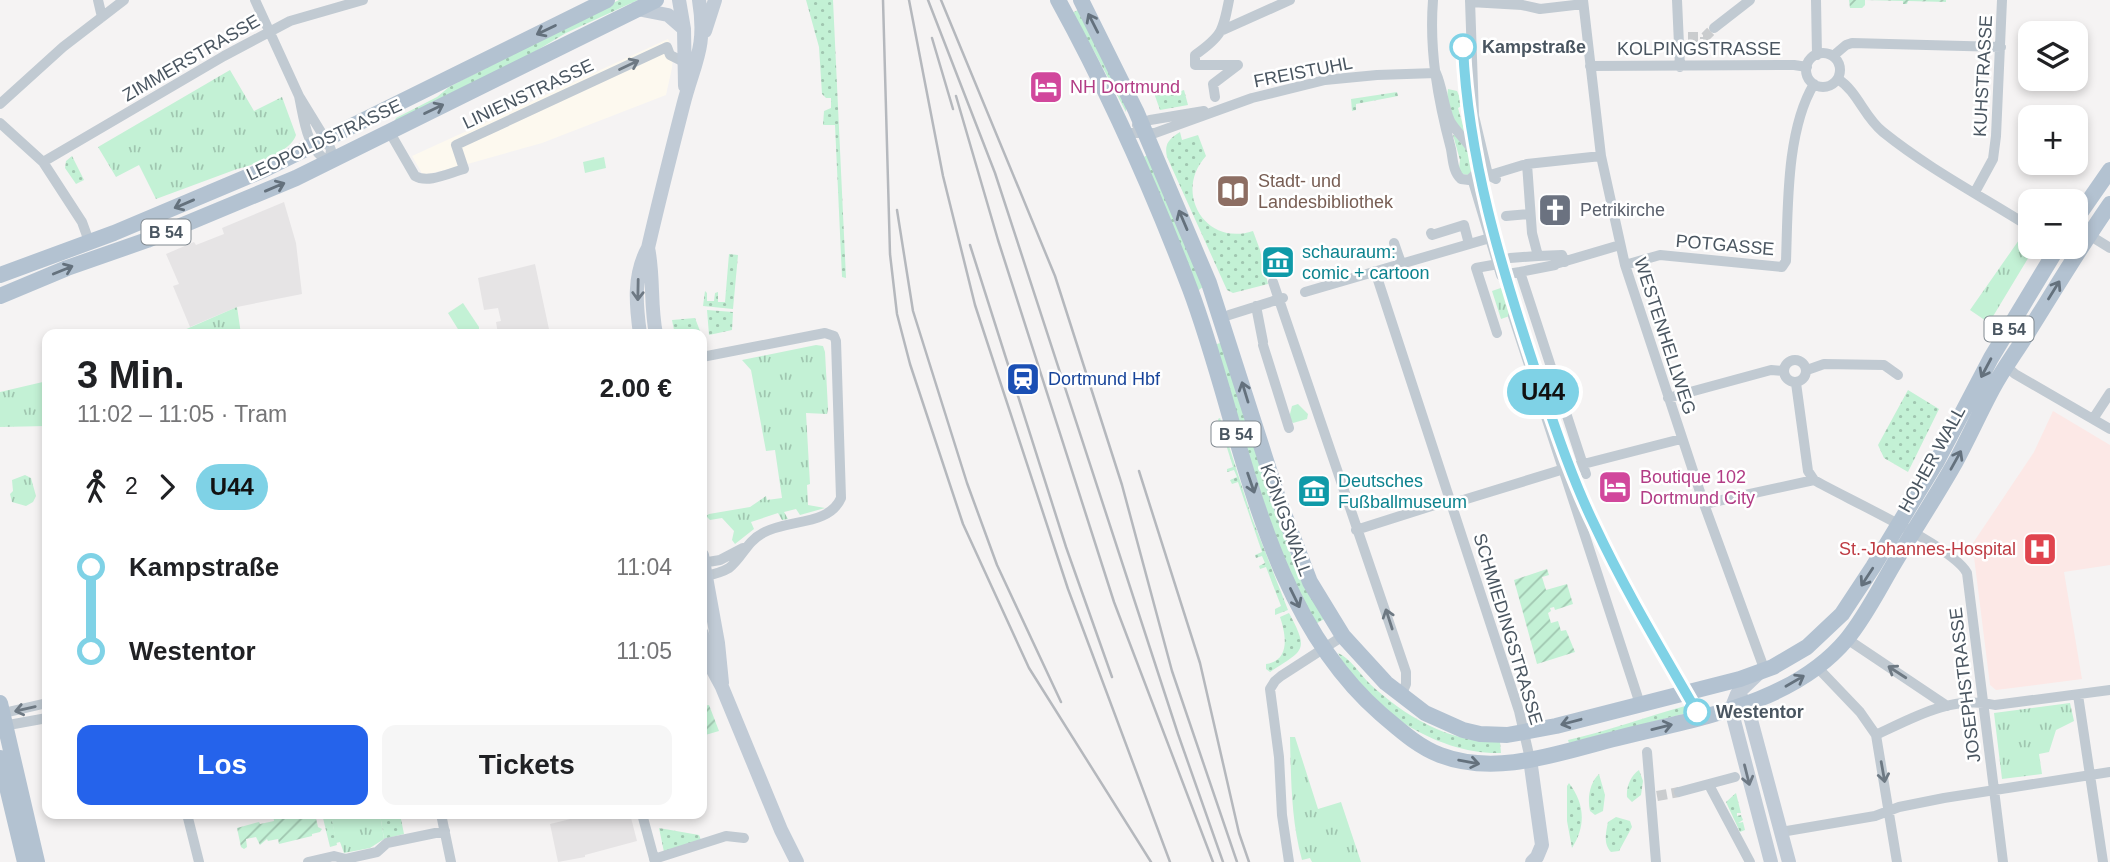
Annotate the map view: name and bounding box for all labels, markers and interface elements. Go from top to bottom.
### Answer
street label: ZIMMERSTRASSE [119,11,263,105]
one-way arrow [1085,13,1099,34]
street label: KUHSTRASSE [1970,15,1996,137]
map controls [2018,21,2088,259]
button: layers [2018,21,2088,91]
one-way arrow [536,24,557,38]
marker: Kampstraße [1450,34,1476,60]
place label: Kampstraße [1482,37,1586,57]
street label: KOLPINGSTRASSE [1617,39,1781,59]
street label: FREISTUHL [1252,53,1354,91]
street label: LINIENSTRASSE [459,55,597,133]
one-way arrow [618,57,639,71]
hotel icon: NH Dortmund [1027,68,1065,106]
place label: NH Dortmund [1070,77,1180,97]
street label: LEOPOLDSTRASSE [243,95,405,185]
one-way arrow [423,101,444,115]
button: + [2018,105,2088,175]
place label: Stadt- und Landesbibliothek [1258,171,1394,212]
library icon: Stadt- und Landesbibliothek [1214,172,1252,210]
one-way arrow [263,180,285,193]
button: − [2018,189,2088,259]
church icon: Petrikirche [1536,191,1574,229]
one-way arrow [174,199,195,212]
place label: Petrikirche [1580,200,1665,220]
one-way arrow [1176,210,1189,231]
road number: B 54 [142,220,190,244]
street label: POTGASSE [1675,231,1775,259]
place label: schauraum: comic + cartoon [1302,242,1430,283]
museum icon: schauraum: comic + cartoon [1259,243,1297,281]
street label: WESTENHELLWEG [1630,255,1700,417]
one-way arrow [52,262,73,275]
one-way arrow [631,278,644,301]
one-way arrow [2047,281,2062,300]
road number: B 54 [1984,316,2034,342]
text: 3 Min. [77,354,185,396]
one-way arrow [1978,358,1992,378]
station icon: Dortmund Hbf [1004,360,1042,398]
place label: Dortmund Hbf [1048,369,1161,389]
line badge: U44 [1503,369,1583,415]
text: 2.00 € [600,373,672,403]
text: U44 [1521,378,1565,405]
one-way arrow [1237,382,1250,404]
text: 11:02 – 11:05 · Tram [77,401,287,427]
street label: HOHER WALL [1895,402,1969,516]
road number: B 54 [1212,422,1260,446]
one-way arrow [1949,450,1963,470]
street label: KÖNIGSWALL [1256,461,1316,579]
place label: Boutique 102 Dortmund City [1640,467,1755,508]
icon: walk [77,468,115,506]
icon: forward [148,468,186,506]
hotel icon: Boutique 102 Dortmund City [1596,468,1634,506]
one-way arrow [1246,471,1258,493]
place label: Deutsches Fußballmuseum [1338,471,1467,512]
museum icon: Deutsches Fußballmuseum [1295,472,1333,510]
text: 2 [125,473,138,499]
text: U44 [210,473,254,500]
hospital icon: St.-Johannes-Hospital [2021,530,2059,568]
street label: SCHMIEDINGSTRASSE [1469,531,1547,727]
place label: St.-Johannes-Hospital [1839,539,2016,559]
text: Kampstraße [129,552,279,582]
text: 11:04 [616,554,672,580]
one-way arrow [1860,566,1874,586]
one-way arrow [1289,587,1302,608]
street label: JOSEPHSTRASSE [1946,606,1984,764]
one-way arrow [1382,608,1395,630]
text: Westentor [129,636,256,666]
text: 11:05 [616,638,672,664]
one-way arrow [1888,665,1908,679]
one-way arrow [1785,674,1805,688]
marker: Westentor [1684,699,1710,725]
place label: Westentor [1716,702,1804,722]
one-way arrow [14,703,37,716]
one-way arrow [1560,716,1583,729]
one-way arrow [1650,720,1673,733]
button: Los [77,725,368,805]
button: Tickets [382,725,672,805]
one-way arrow [1457,756,1480,769]
one-way arrow [1877,760,1890,783]
one-way arrow [1741,763,1754,785]

